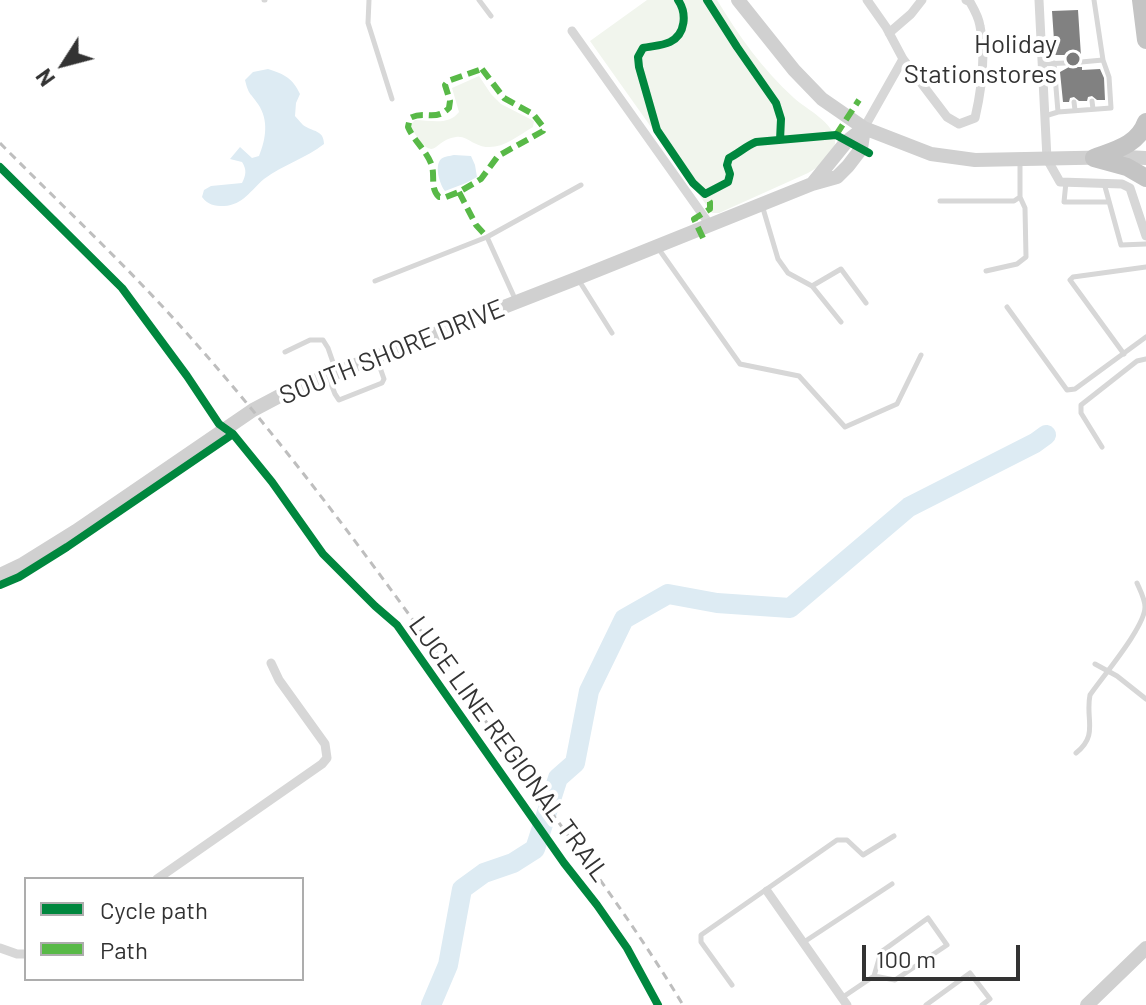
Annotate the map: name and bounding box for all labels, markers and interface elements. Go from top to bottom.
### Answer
north arrow [24,24,104,104]
place label: Holiday Stationstores [904,28,1057,90]
marker: Holiday Stationstores [1064,50,1082,68]
text: N [30,65,59,92]
street label: SOUTH SHORE DRIVE [275,293,509,411]
street label: LUCE LINE REGIONAL TRAIL [402,610,616,888]
legend [24,877,304,981]
text: Cycle path [100,895,208,924]
scale bar [866,929,1024,979]
text: Path [100,935,148,964]
text: 100 m [876,944,936,973]

